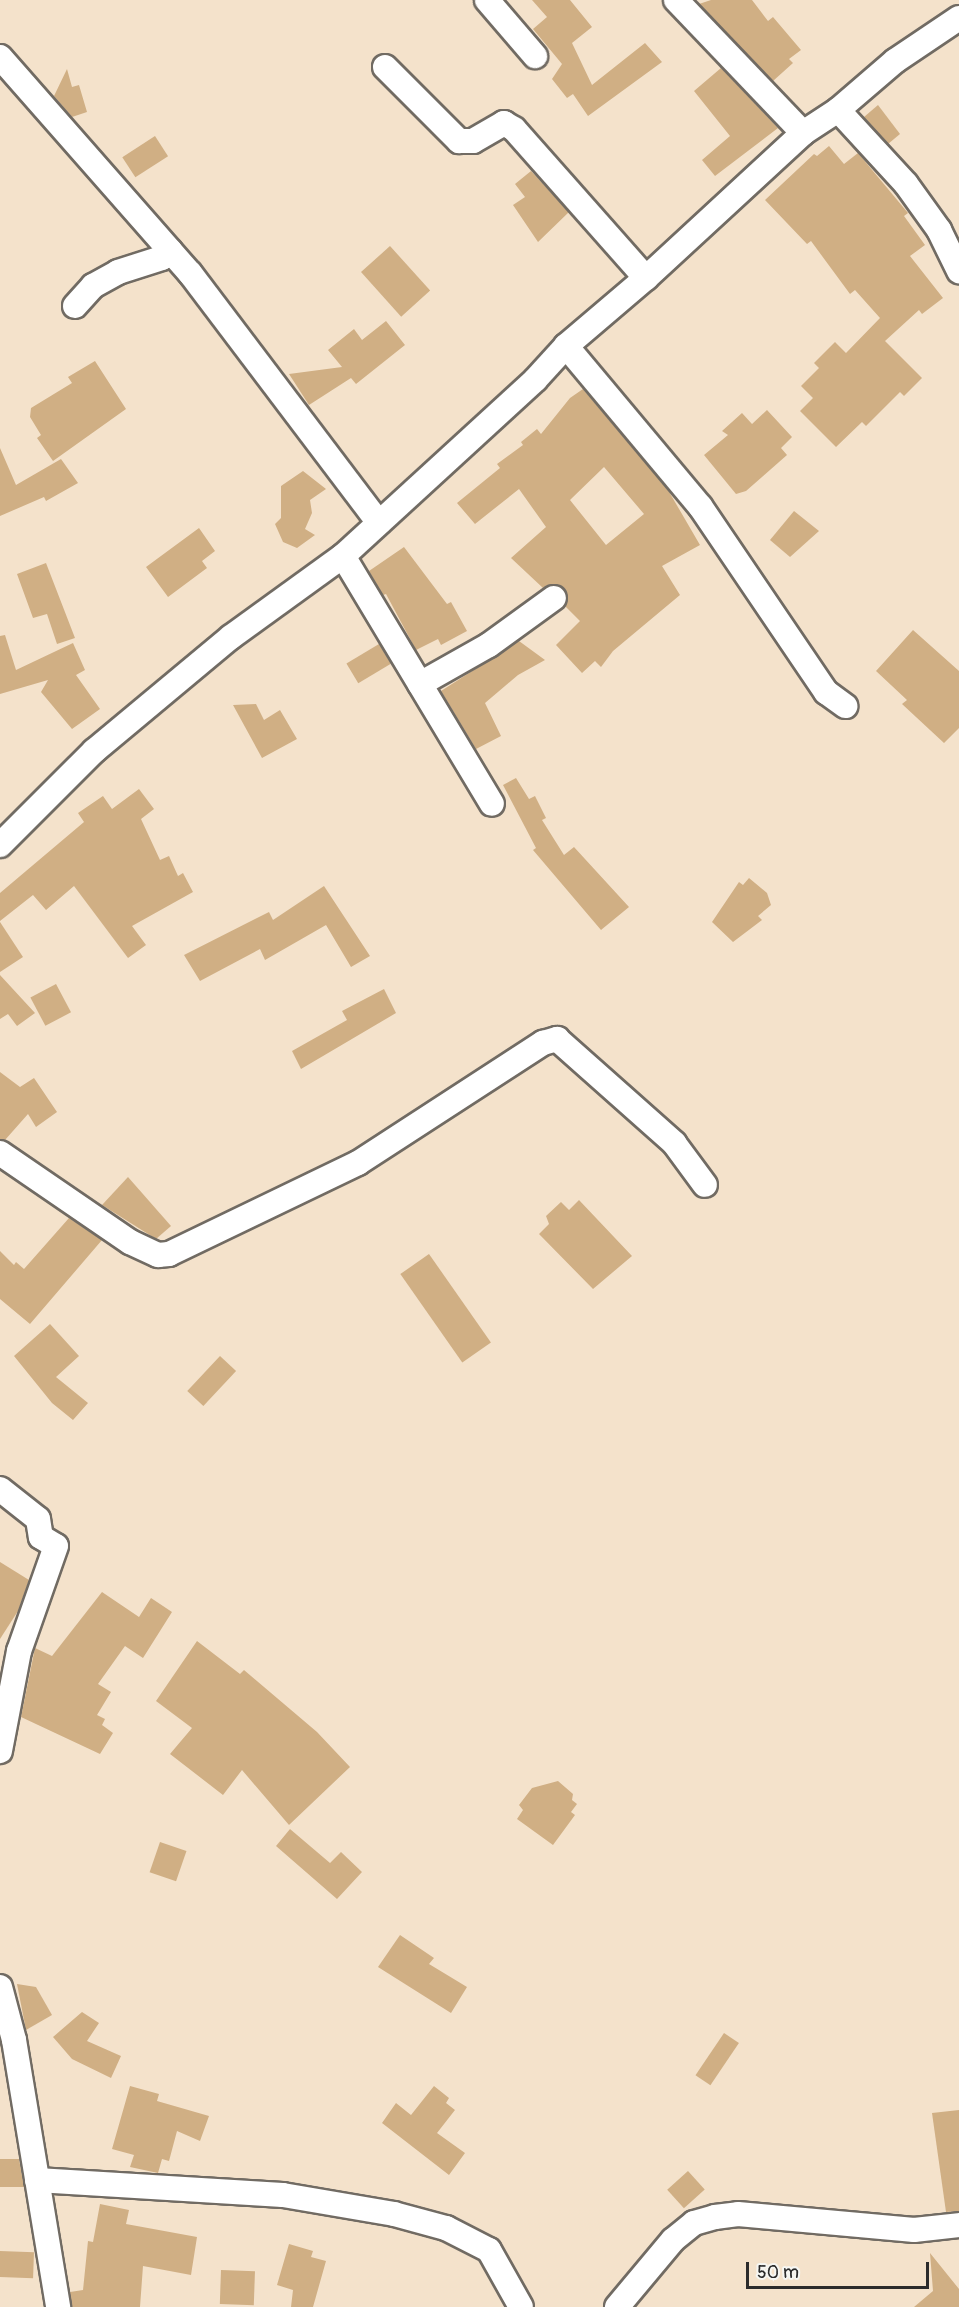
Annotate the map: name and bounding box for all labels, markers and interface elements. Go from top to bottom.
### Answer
scale bar [749,2250,932,2288]
text: 50 m [757,2261,799,2284]

